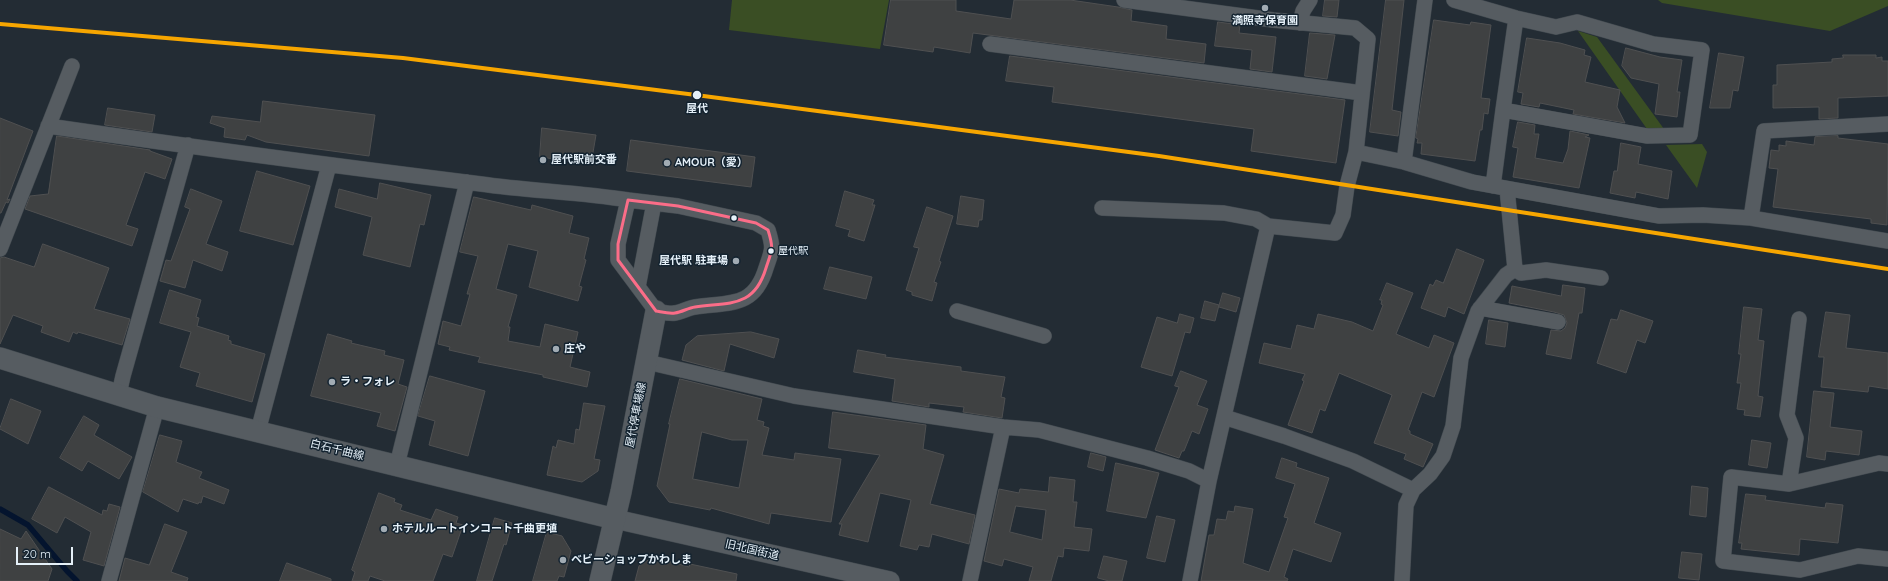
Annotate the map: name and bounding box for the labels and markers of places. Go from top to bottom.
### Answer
marker: 満照寺保育園 [1260,3,1270,13]
place label: 満照寺保育園 [1232,14,1298,28]
marker: 屋代 [691,89,703,101]
place label: 屋代 [686,102,708,116]
place label: 屋代駅前交番 [551,153,617,167]
marker: 屋代駅前交番 [538,155,548,165]
place label: AMOUR（愛） [675,156,748,170]
marker: AMOUR（愛） [662,158,672,168]
unlabelled marker [729,213,739,223]
place label: 屋代駅 [778,245,808,257]
marker: 屋代駅 [766,246,776,256]
place label: 屋代駅 駐車場 [659,254,728,268]
marker: 屋代駅 駐車場 [731,256,741,266]
place label: 庄や [564,342,586,356]
marker: 庄や [551,344,561,354]
place label: ラ・フォレ [340,375,395,389]
marker: ラ・フォレ [327,377,337,387]
place label: ホテルルートインコート千曲更埴 [392,522,557,536]
marker: ホテルルートインコート千曲更埴 [379,524,389,534]
place label: ベビーショップかわしま [571,553,692,567]
marker: ベビーショップかわしま [558,555,568,565]

